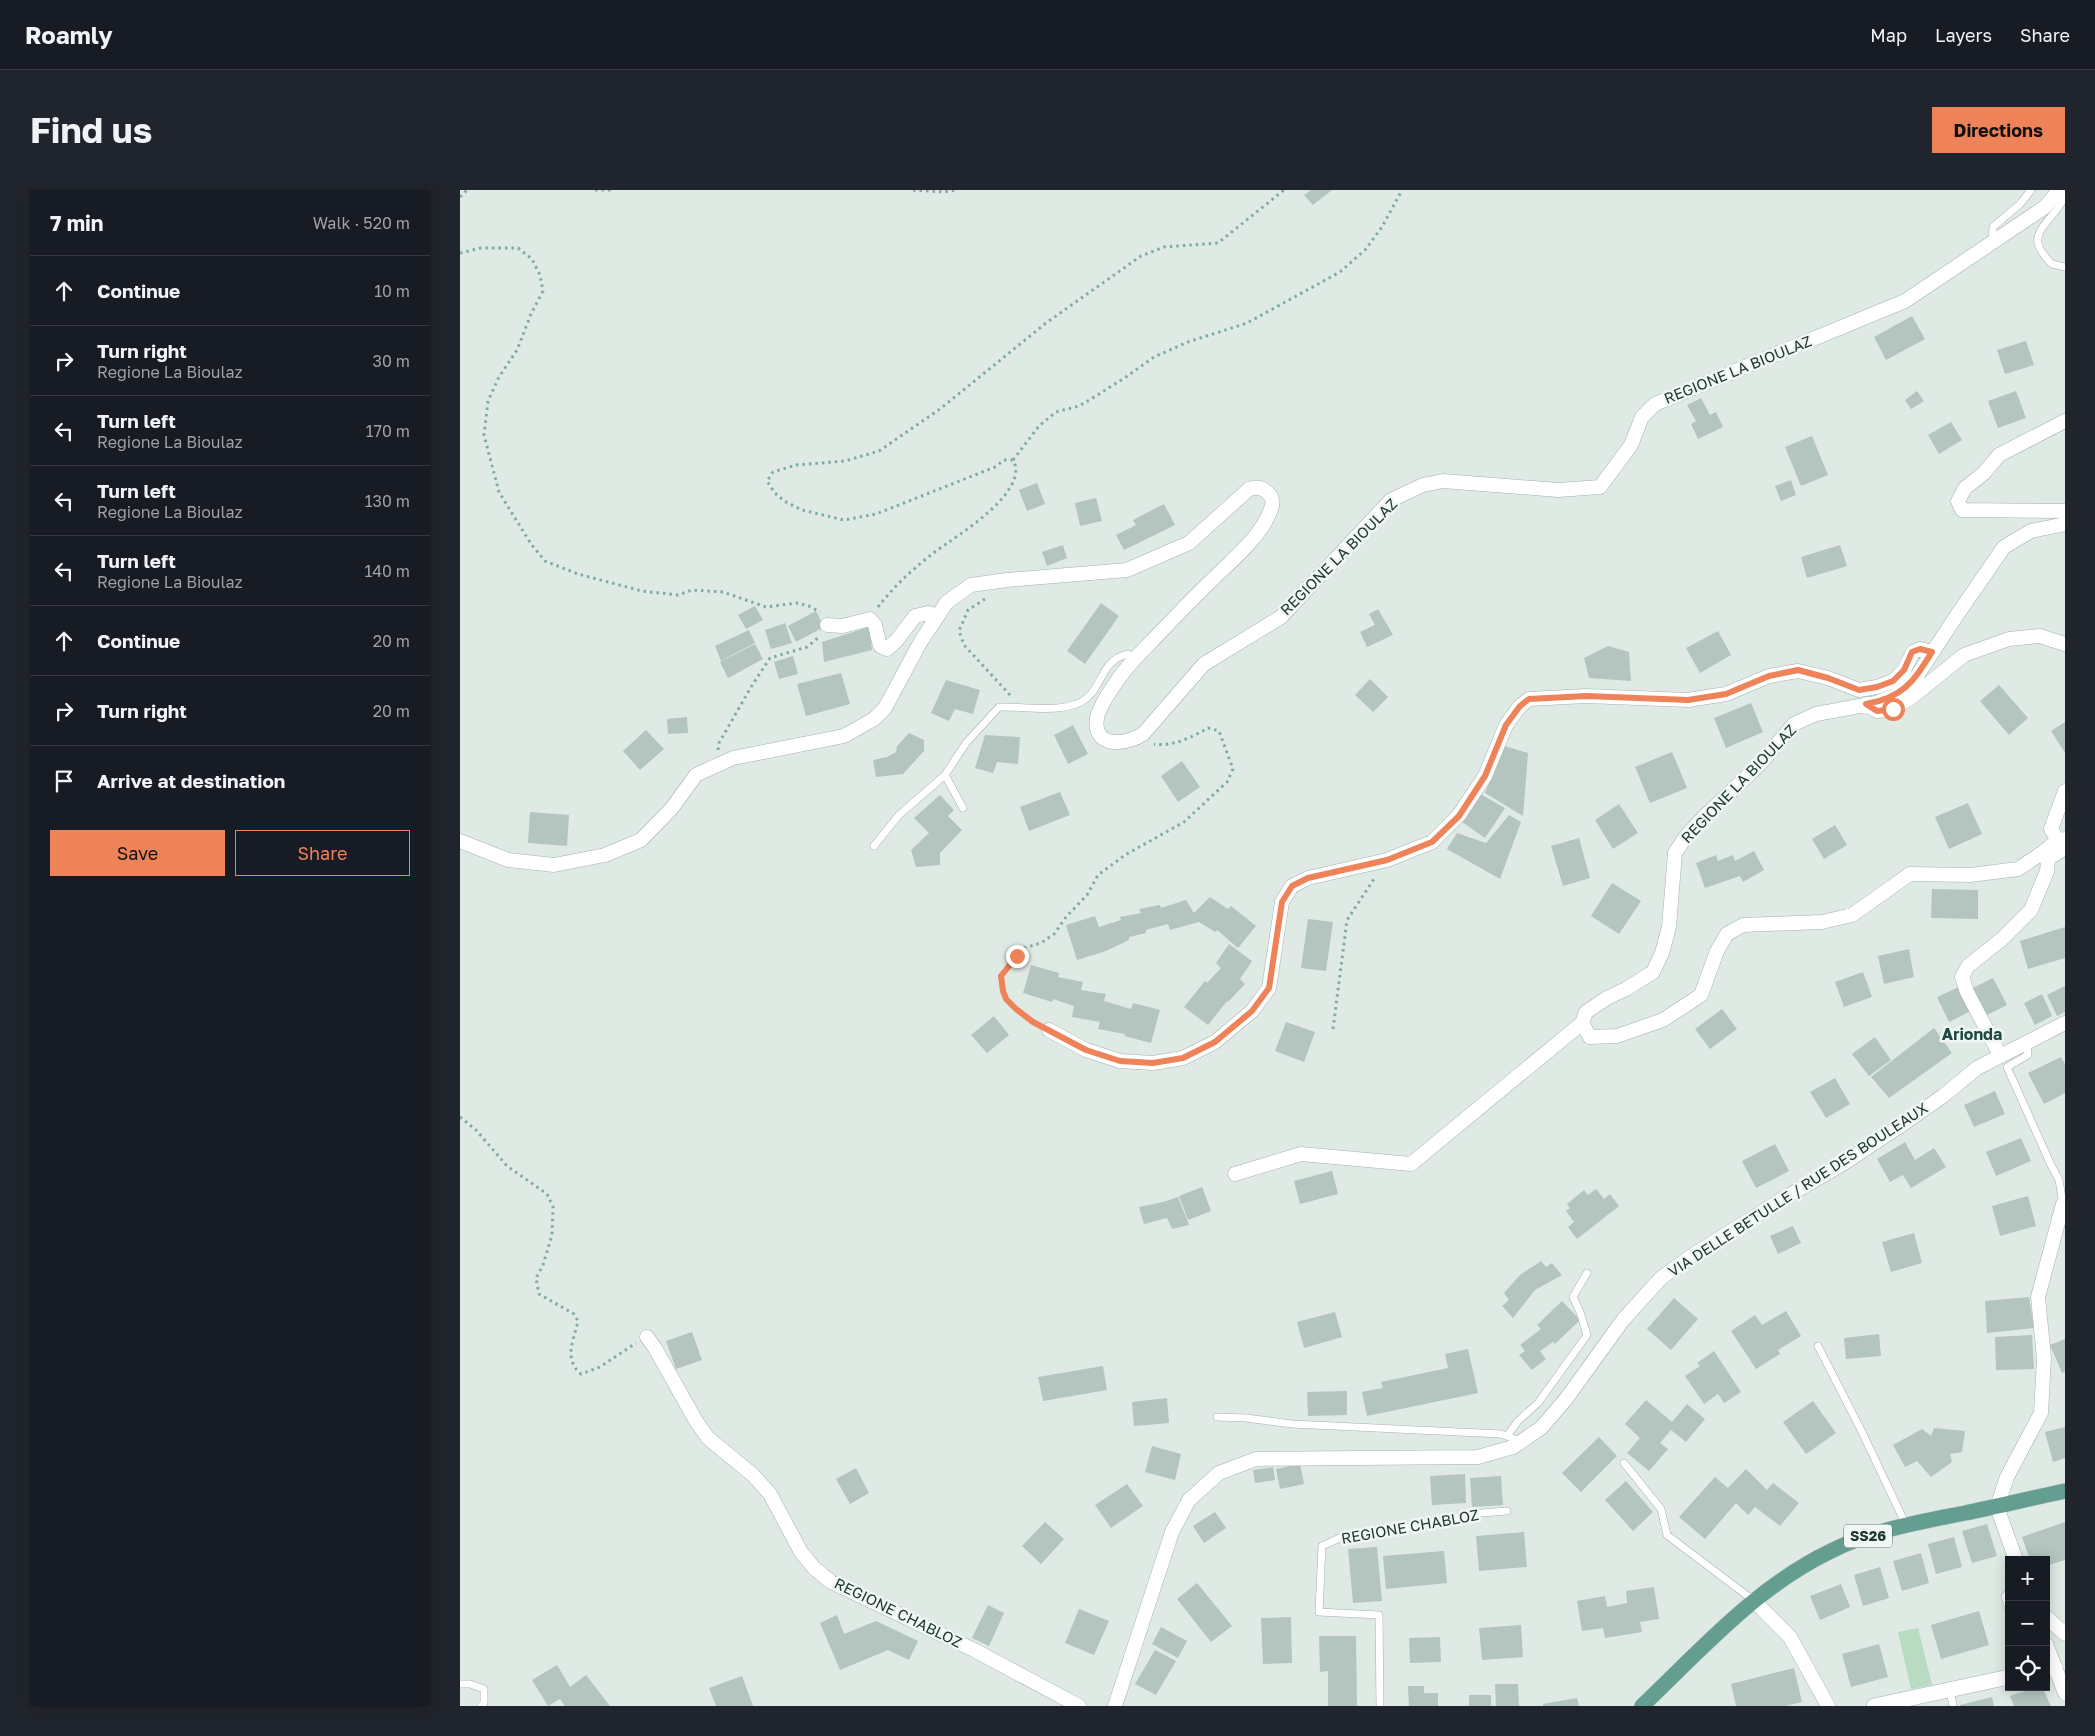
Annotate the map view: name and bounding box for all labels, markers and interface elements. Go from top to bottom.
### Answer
text: Roamly [25,20,113,49]
text: Map [1870,24,1907,46]
text: Layers [1935,24,1992,46]
text: Share [2020,24,2070,46]
button: Directions [1932,107,2065,153]
text: Find us [30,109,152,151]
text: 7 min [50,210,104,236]
text: Walk · 520 m [313,213,410,233]
icon: ahead [50,277,78,305]
text: Continue [97,279,180,302]
text: 10 m [374,281,410,301]
street label: REGIONE LA BIOULAZ [1661,331,1814,407]
text: Turn right [97,339,187,362]
icon: right [50,347,78,375]
text: 30 m [373,351,410,371]
text: Regione La Bioulaz [97,362,243,382]
text: Turn left [97,409,176,432]
icon: left [50,417,78,445]
text: 170 m [366,421,410,441]
text: Regione La Bioulaz [97,432,243,452]
text: Turn left [97,479,176,502]
icon: left [50,487,78,515]
text: 130 m [365,491,410,511]
street label: REGIONE LA BIOULAZ [1276,494,1400,618]
text: Regione La Bioulaz [97,502,243,522]
text: Turn left [97,549,176,572]
icon: left [50,557,78,585]
text: 140 m [364,561,410,581]
text: Regione La Bioulaz [97,572,243,592]
icon: ahead [50,627,78,655]
text: Continue [97,629,180,652]
text: 20 m [373,631,410,651]
icon: right [50,697,78,725]
route start [1882,698,1905,721]
text: Turn right [97,699,187,722]
text: 20 m [373,701,410,721]
street label: REGIONE LA BIOULAZ [1677,720,1800,846]
icon: arrive [50,767,78,795]
text: Arrive at destination [97,769,285,792]
button: Save [50,830,225,876]
button: Share [235,830,410,876]
route end [1006,945,1029,968]
district label: Arionda [1942,1024,2002,1044]
street label: VIA DELLE BETULLE / RUE DES BOULEAUX [1664,1098,1931,1280]
street label: REGIONE CHABLOZ [1340,1505,1480,1547]
road number: SS26 [1844,1524,1892,1548]
map controls [2005,1556,2050,1691]
button: + [2005,1556,2050,1601]
street label: REGIONE CHABLOZ [832,1573,965,1651]
button: − [2005,1601,2050,1646]
button: locate [2005,1646,2050,1691]

